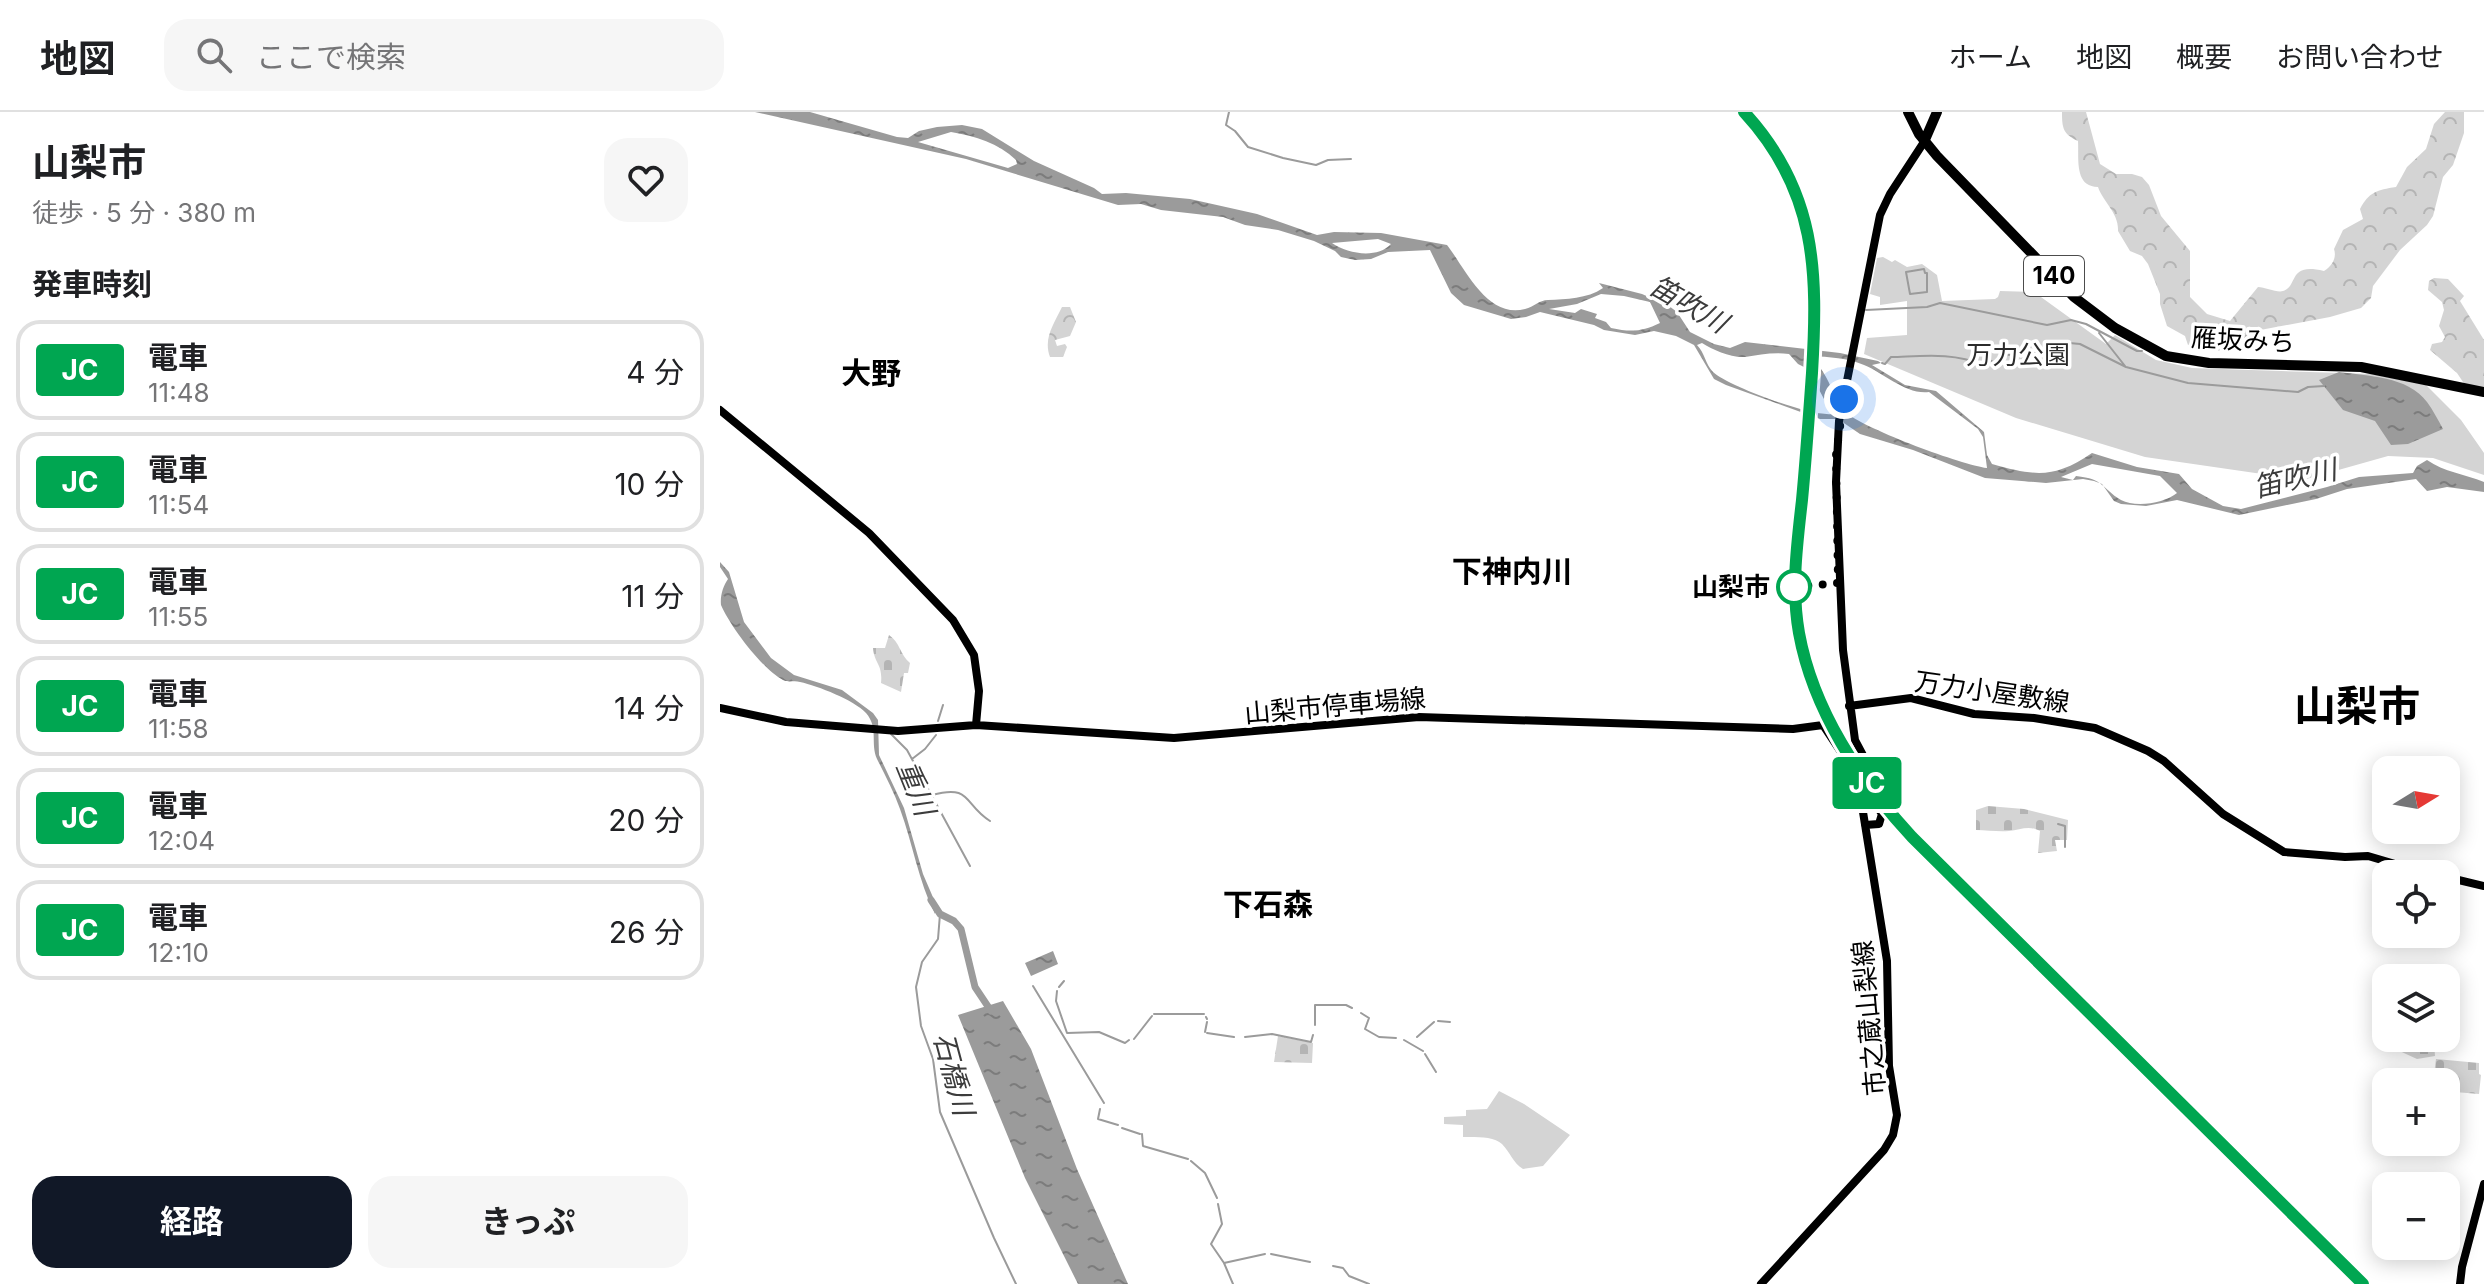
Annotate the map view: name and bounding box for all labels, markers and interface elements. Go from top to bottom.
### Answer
search box [164,19,724,91]
icon: search [192,33,236,77]
text: 地図 [40,35,116,81]
text: ここで検索 [256,39,406,75]
text: ホーム [1949,40,2032,74]
text: 地図 [2076,40,2132,74]
text: 概要 [2176,40,2232,74]
text: お問い合わせ [2276,40,2444,74]
button: heart [604,138,688,222]
text: 山梨市 [32,139,146,185]
text: 徒歩 · 5 分 · 380 m [32,197,256,228]
road number: 140 [2024,256,2084,296]
text: 発車時刻 [32,266,152,302]
water label: 笛吹川 [1644,268,1736,341]
street label: 雁坂みち [2190,321,2296,358]
text: 電車 [148,339,208,375]
park label: 万力公園 [1966,339,2070,370]
text: JC [61,353,99,387]
text: 4 分 [626,354,684,390]
district label: 大野 [841,355,901,391]
text: 11:48 [148,377,210,408]
your location [1824,379,1864,419]
text: 電車 [148,451,208,487]
water label: 笛吹川 [2250,451,2343,504]
text: JC [61,465,99,499]
text: 10 分 [614,466,684,502]
text: 11:54 [148,489,209,520]
district label: 下神内川 [1452,553,1572,589]
text: 電車 [148,563,208,599]
marker: 山梨市 [1777,570,1811,604]
place label: 山梨市 [1692,571,1770,602]
text: JC [61,577,99,611]
text: 11 分 [621,578,684,614]
text: 11:55 [148,601,208,632]
street label: 万力小屋敷線 [1913,665,2071,718]
text: 電車 [148,675,208,711]
district label: 山梨市 [2294,680,2420,731]
street label: 山梨市停車場線 [1243,682,1427,729]
text: JC [61,689,99,723]
text: 14 分 [614,690,684,726]
text: 11:58 [148,713,209,744]
water label: 重川 [890,756,943,823]
north arrow [2372,756,2460,844]
map controls [2372,756,2460,1260]
line badge: JC [1831,757,1903,809]
text: JC [1848,766,1886,800]
text: 電車 [148,787,208,823]
text: JC [61,801,99,835]
text: 20 分 [608,802,684,838]
text: 12:04 [148,825,215,856]
button: locate [2372,860,2460,948]
district label: 下石森 [1223,886,1313,922]
text: 電車 [148,899,208,935]
text: JC [61,913,99,947]
text: 26 分 [609,914,684,950]
text: 12:10 [148,937,209,968]
street label: 市之蔵山梨線 [1846,939,1891,1097]
button: layers [2372,964,2460,1052]
water label: 石橋川 [927,1029,982,1122]
button: + [2372,1068,2460,1156]
button: − [2372,1172,2460,1260]
button: 経路 [32,1176,352,1268]
button: きっぷ [368,1176,688,1268]

